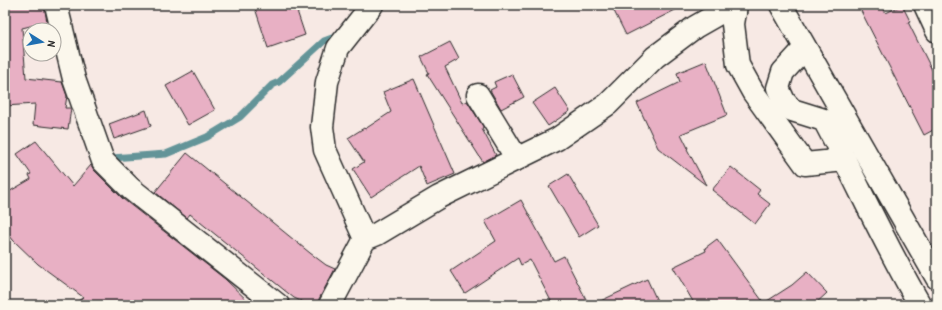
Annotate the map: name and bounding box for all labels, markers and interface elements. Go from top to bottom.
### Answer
north arrow [22,22,62,62]
text: N [44,40,59,48]

